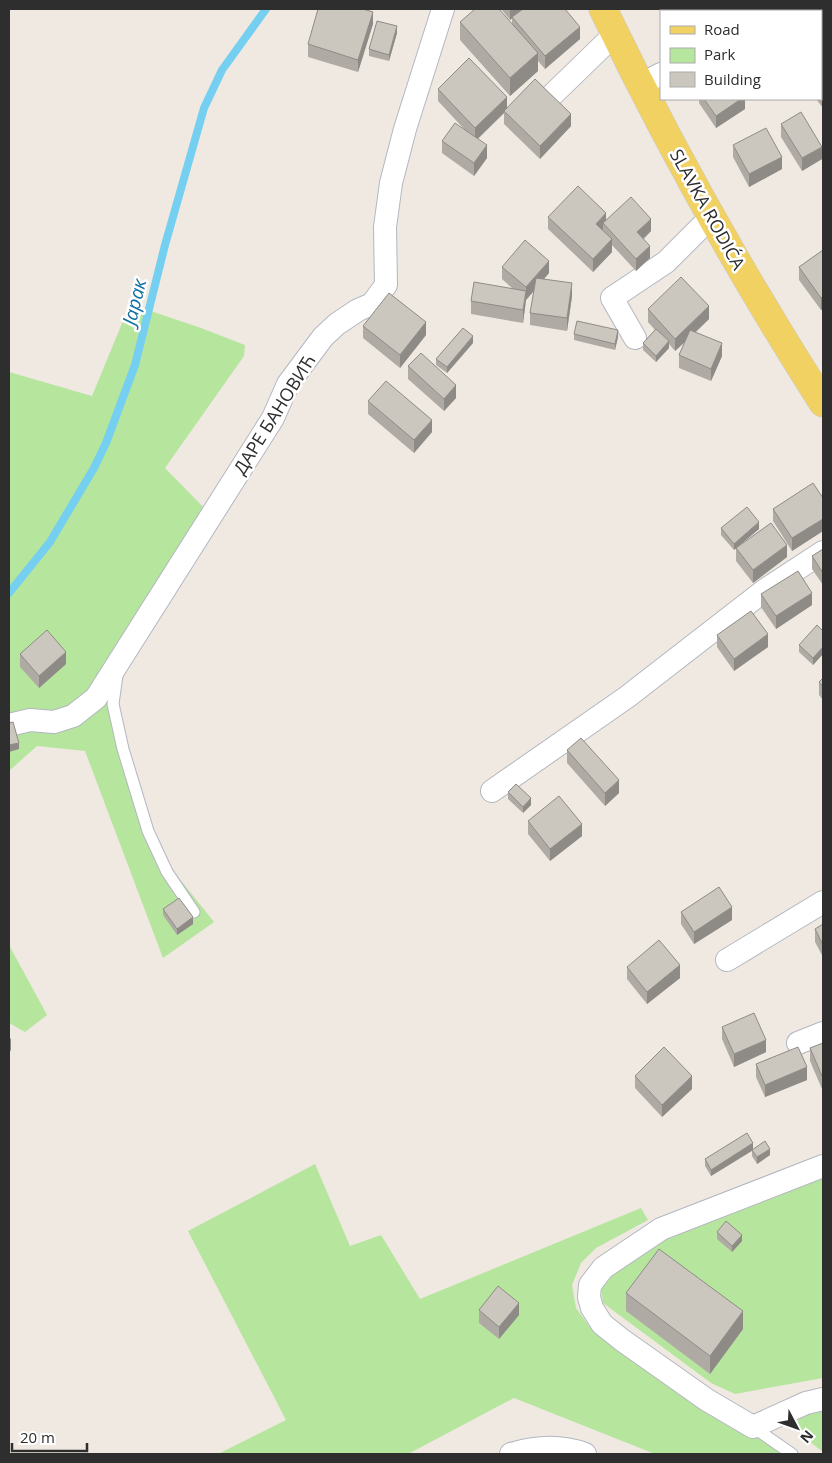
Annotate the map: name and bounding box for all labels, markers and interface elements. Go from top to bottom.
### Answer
legend [660,10,822,100]
text: Road [704,19,740,39]
text: Park [704,44,735,64]
text: Building [704,69,761,89]
street label: SLAVKA RODIĆA [665,144,751,274]
water label: Јарак [115,275,152,331]
street label: ДАРЕ БАНОВИЋ [227,349,321,479]
north arrow [772,1403,822,1453]
scale bar [12,1420,88,1452]
text: N [796,1426,818,1447]
text: 20 m [20,1427,55,1447]

